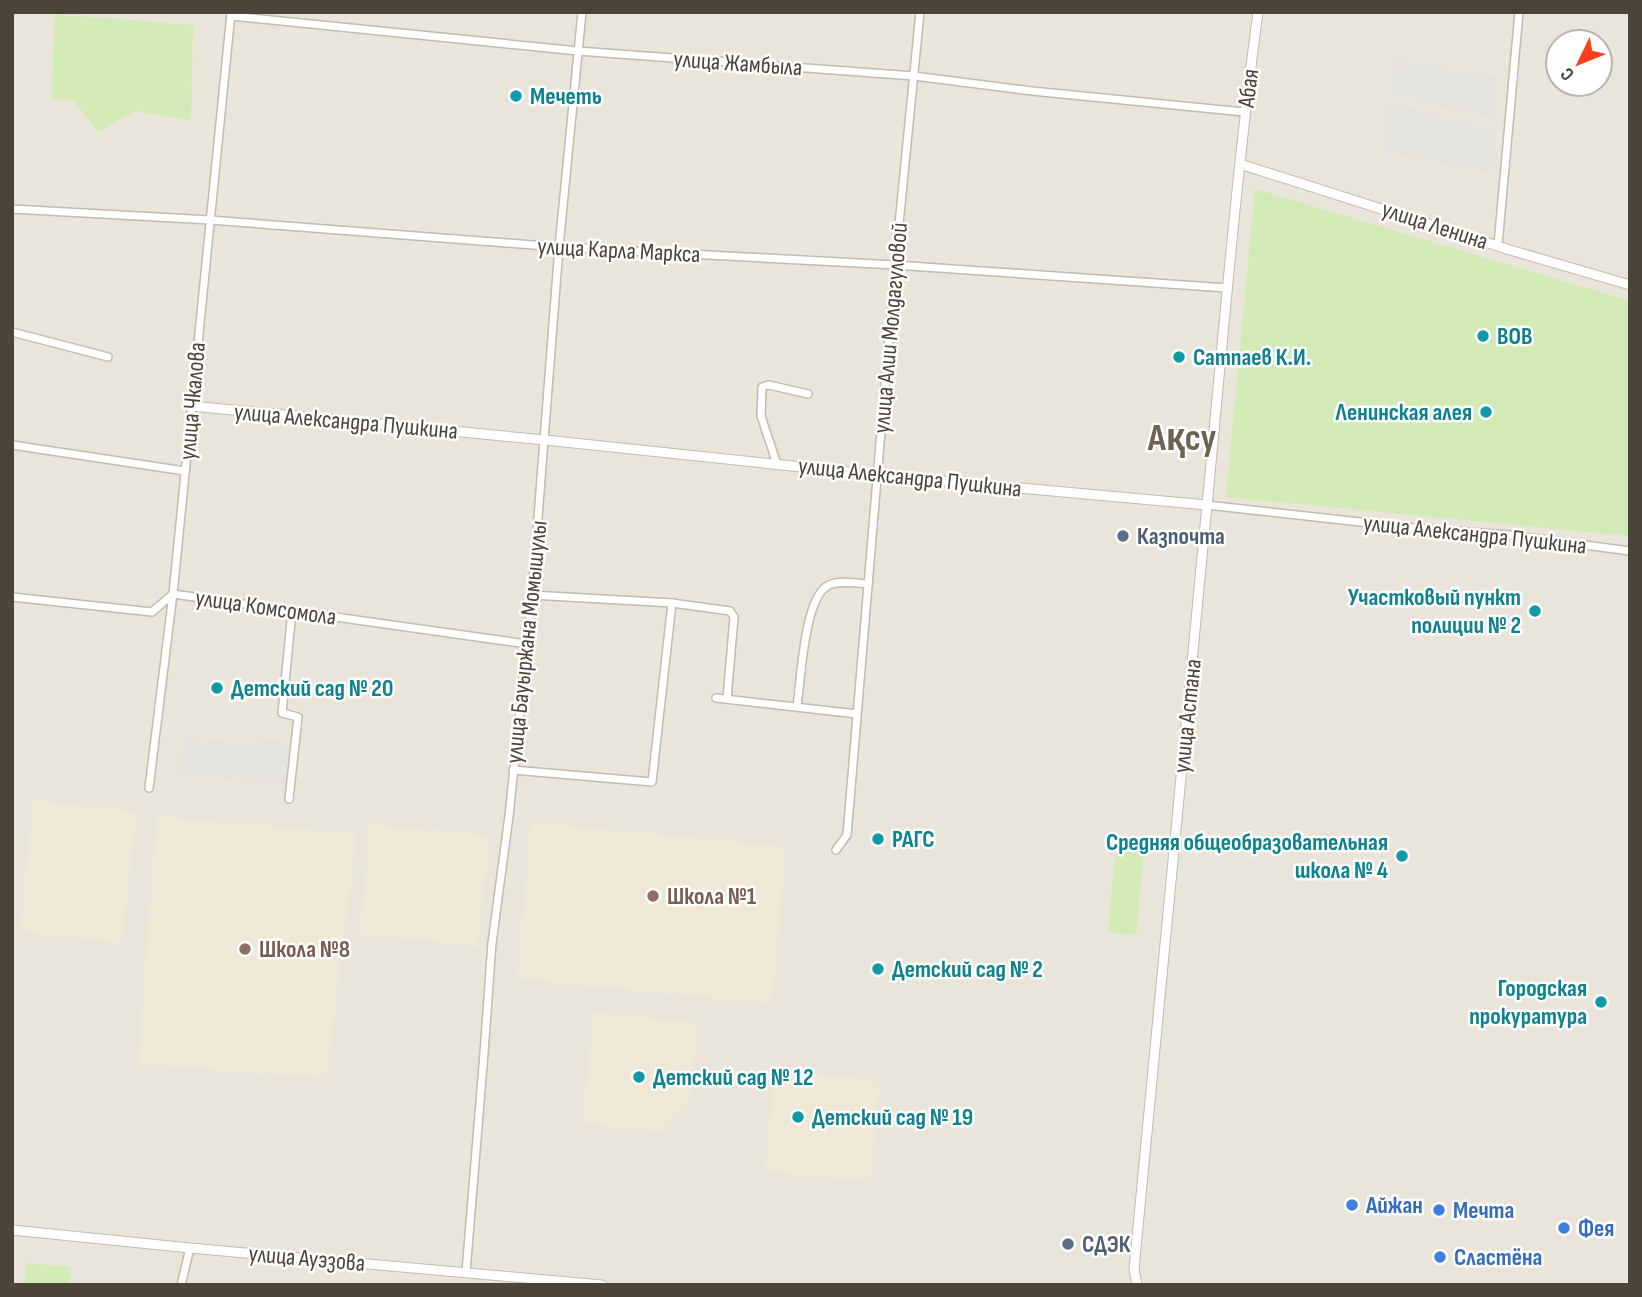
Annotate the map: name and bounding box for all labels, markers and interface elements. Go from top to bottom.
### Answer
north arrow [1544,28,1614,98]
street label: улица Жамбыла [673,45,803,82]
text: С [1556,62,1579,85]
street label: Абая [1232,67,1265,110]
place label: Мечеть [530,82,602,111]
marker: Мечеть [508,88,524,104]
street label: улица Ленина [1378,195,1492,256]
street label: улица Алии Молдагуловой [867,221,914,435]
street label: улица Карла Маркса [537,232,701,269]
place label: ВОВ [1497,322,1532,351]
marker: ВОВ [1475,328,1491,344]
street label: улица Чкалова [173,341,212,461]
place label: Сатпаев К.И. [1193,343,1311,372]
marker: Сатпаев К.И. [1171,349,1187,365]
street label: улица Александра Пушкина [233,397,459,446]
place label: Ленинская алея [1335,398,1472,427]
marker: Ленинская алея [1478,404,1494,420]
district label: Ақсу [1147,416,1216,461]
street label: улица Александра Пушкина [797,451,1023,504]
street label: улица Александра Пушкина [1362,508,1588,561]
street label: улица Бауыржана Момышулы [499,519,554,765]
place label: Казпочта [1137,522,1225,551]
marker: Казпочта [1115,528,1131,544]
street label: улица Комсомола [194,583,338,632]
place label: Участковый пункт полиции № 2 [1348,583,1521,640]
marker: Участковый пункт полиции № 2 [1527,603,1543,619]
street label: улица Астана [1167,658,1208,775]
place label: Детский сад № 20 [231,674,393,703]
marker: Детский сад № 20 [209,680,225,696]
place label: РАГС [892,825,935,854]
place label: Средняя общеобразовательная школа № 4 [1106,828,1388,885]
marker: РАГС [870,831,886,847]
marker: Средняя общеобразовательная школа № 4 [1394,848,1410,864]
place label: Школа №1 [667,882,757,911]
marker: Школа №1 [645,888,661,904]
place label: Школа №8 [259,935,350,964]
marker: Школа №8 [237,941,253,957]
place label: Детский сад № 2 [892,955,1043,984]
marker: Детский сад № 2 [870,961,886,977]
place label: Городская прокуратура [1469,974,1587,1031]
marker: Городская прокуратура [1593,994,1609,1010]
place label: Детский сад № 12 [653,1063,814,1092]
marker: Детский сад № 12 [631,1069,647,1085]
place label: Детский сад № 19 [812,1103,973,1132]
marker: Детский сад № 19 [790,1109,806,1125]
place label: Айжан [1365,1191,1423,1220]
place label: Мечта [1453,1196,1514,1225]
marker: Айжан [1344,1197,1360,1213]
marker: Мечта [1431,1202,1447,1218]
place label: Фея [1578,1214,1614,1243]
marker: Фея [1556,1220,1572,1236]
place label: СДЭК [1082,1230,1131,1259]
marker: СДЭК [1060,1236,1076,1252]
street label: улица Ауэзова [248,1239,366,1278]
place label: Сластёна [1454,1243,1542,1272]
marker: Сластёна [1432,1249,1448,1265]

